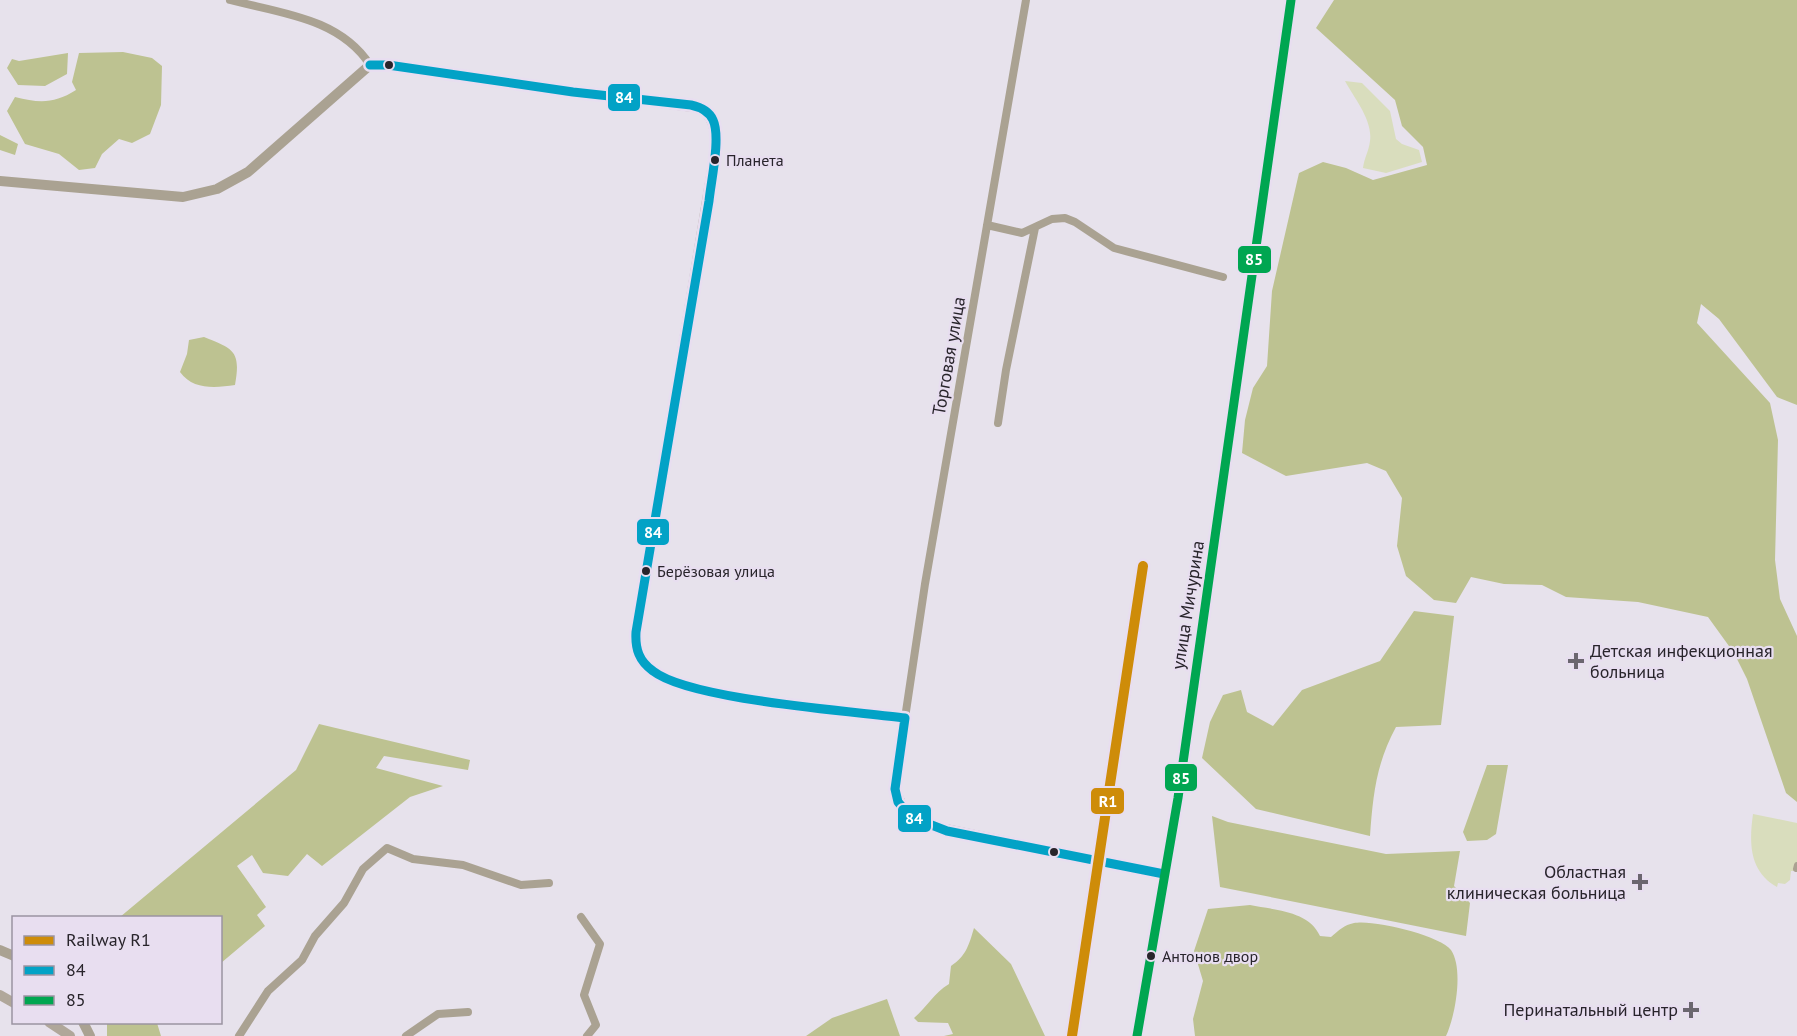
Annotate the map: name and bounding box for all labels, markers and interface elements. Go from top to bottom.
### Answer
unlabelled marker [383,59,395,71]
line badge: 84 [607,83,641,112]
text: 84 [615,87,633,107]
place label: Планета [726,150,784,170]
marker: Планета [709,154,721,166]
line badge: 85 [1237,245,1272,274]
text: 85 [1245,249,1263,269]
street label: Торговая улица [927,295,970,417]
line badge: 84 [636,518,670,546]
text: 84 [644,522,662,542]
street label: улица Мичурина [1166,539,1209,671]
place label: Берёзовая улица [657,561,775,581]
marker: Берёзовая улица [640,565,652,577]
place label: Детская инфекционная больница [1590,639,1772,683]
marker: Детская инфекционная больница [1567,652,1585,670]
line badge: 85 [1164,763,1198,792]
text: 85 [1172,768,1190,788]
line badge: R1 [1090,787,1125,815]
text: R1 [1099,791,1117,811]
line badge: 84 [897,804,932,833]
text: 84 [905,808,923,828]
unlabelled marker [1048,846,1060,858]
place label: Областная клиническая больница [1447,860,1626,904]
marker: Областная клиническая больница [1631,873,1649,891]
legend [12,916,222,1024]
text: Railway R1 [66,928,151,951]
place label: Антонов двор [1162,946,1258,966]
marker: Антонов двор [1145,950,1157,962]
text: 84 [66,958,86,981]
text: 85 [66,988,86,1011]
place label: Перинатальный центр [1503,998,1678,1021]
marker: Перинатальный центр [1682,1001,1700,1019]

